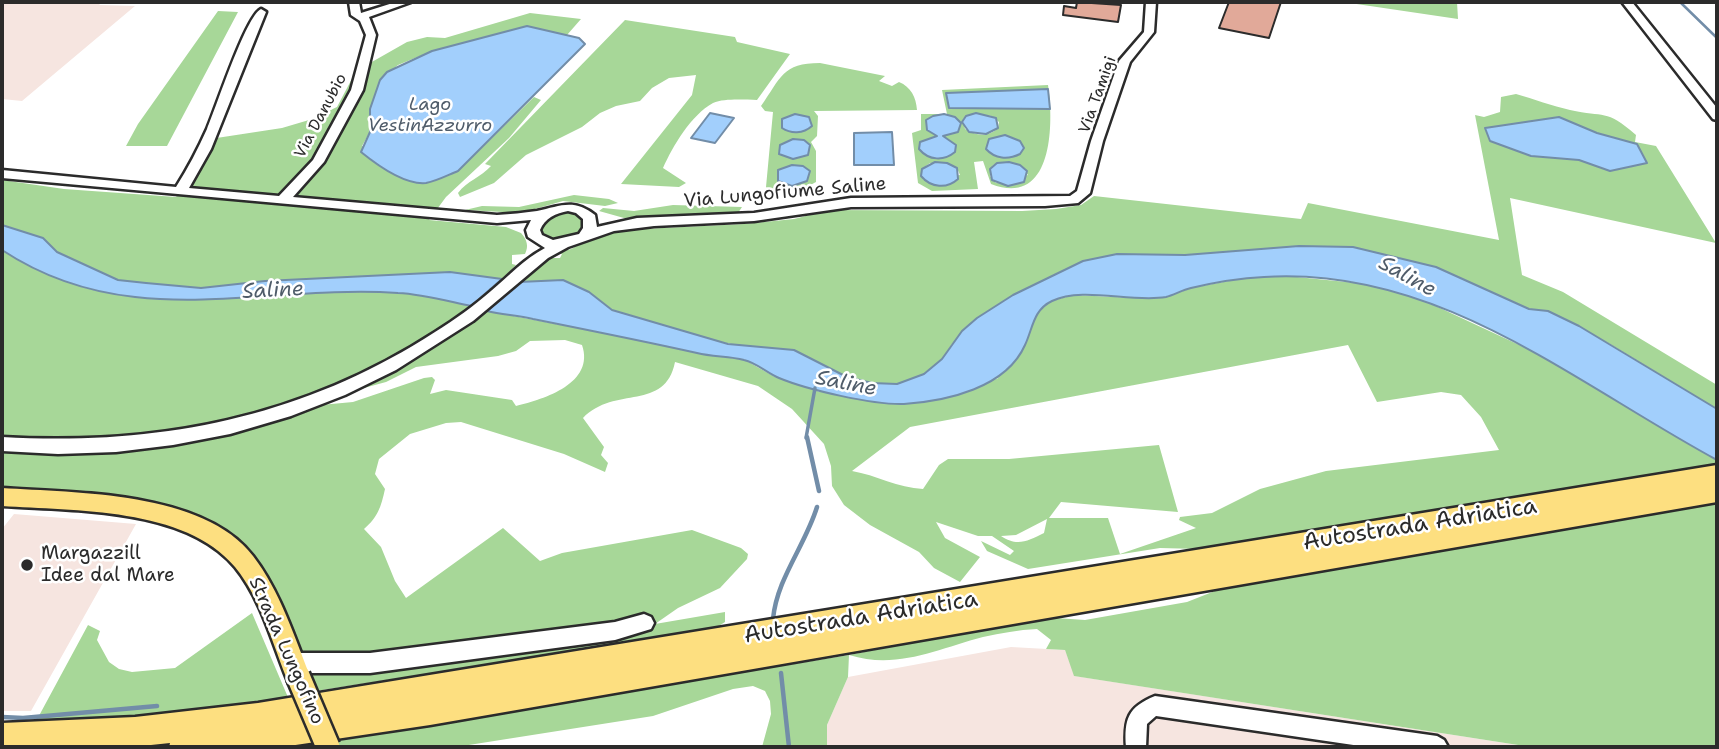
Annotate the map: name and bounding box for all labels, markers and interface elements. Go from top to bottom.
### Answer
street label: Via Tamigi [1075,54,1121,136]
street label: Via Danubio [291,71,351,161]
water label: Lago VestinAzzurro [368,94,492,136]
street label: Via Lungofiume Saline [683,173,887,213]
water label: Saline [1374,251,1440,303]
water label: Saline [242,277,304,305]
water label: Saline [813,366,879,402]
street label: Autostrada Adriatica [1301,493,1539,557]
place label: Margazzill Idee dal Mare [41,543,175,587]
marker: Margazzill Idee dal Mare [19,557,35,573]
street label: Strada Lungofino [243,574,329,728]
street label: Autostrada Adriatica [742,586,980,650]

